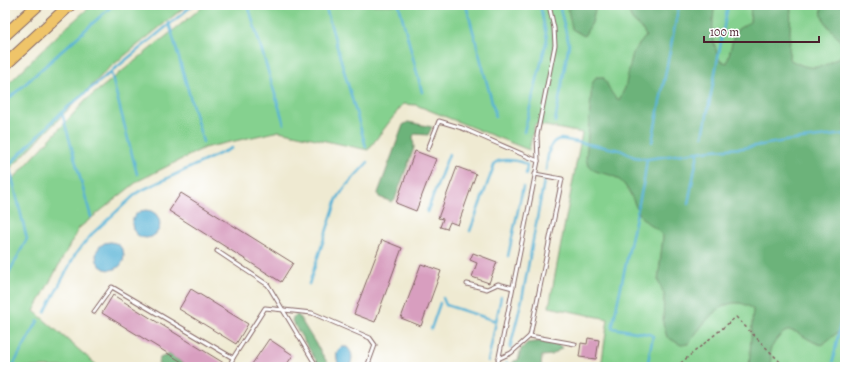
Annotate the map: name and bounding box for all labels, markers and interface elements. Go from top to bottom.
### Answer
scale bar [704,18,819,44]
text: 100 m [710,24,739,40]

